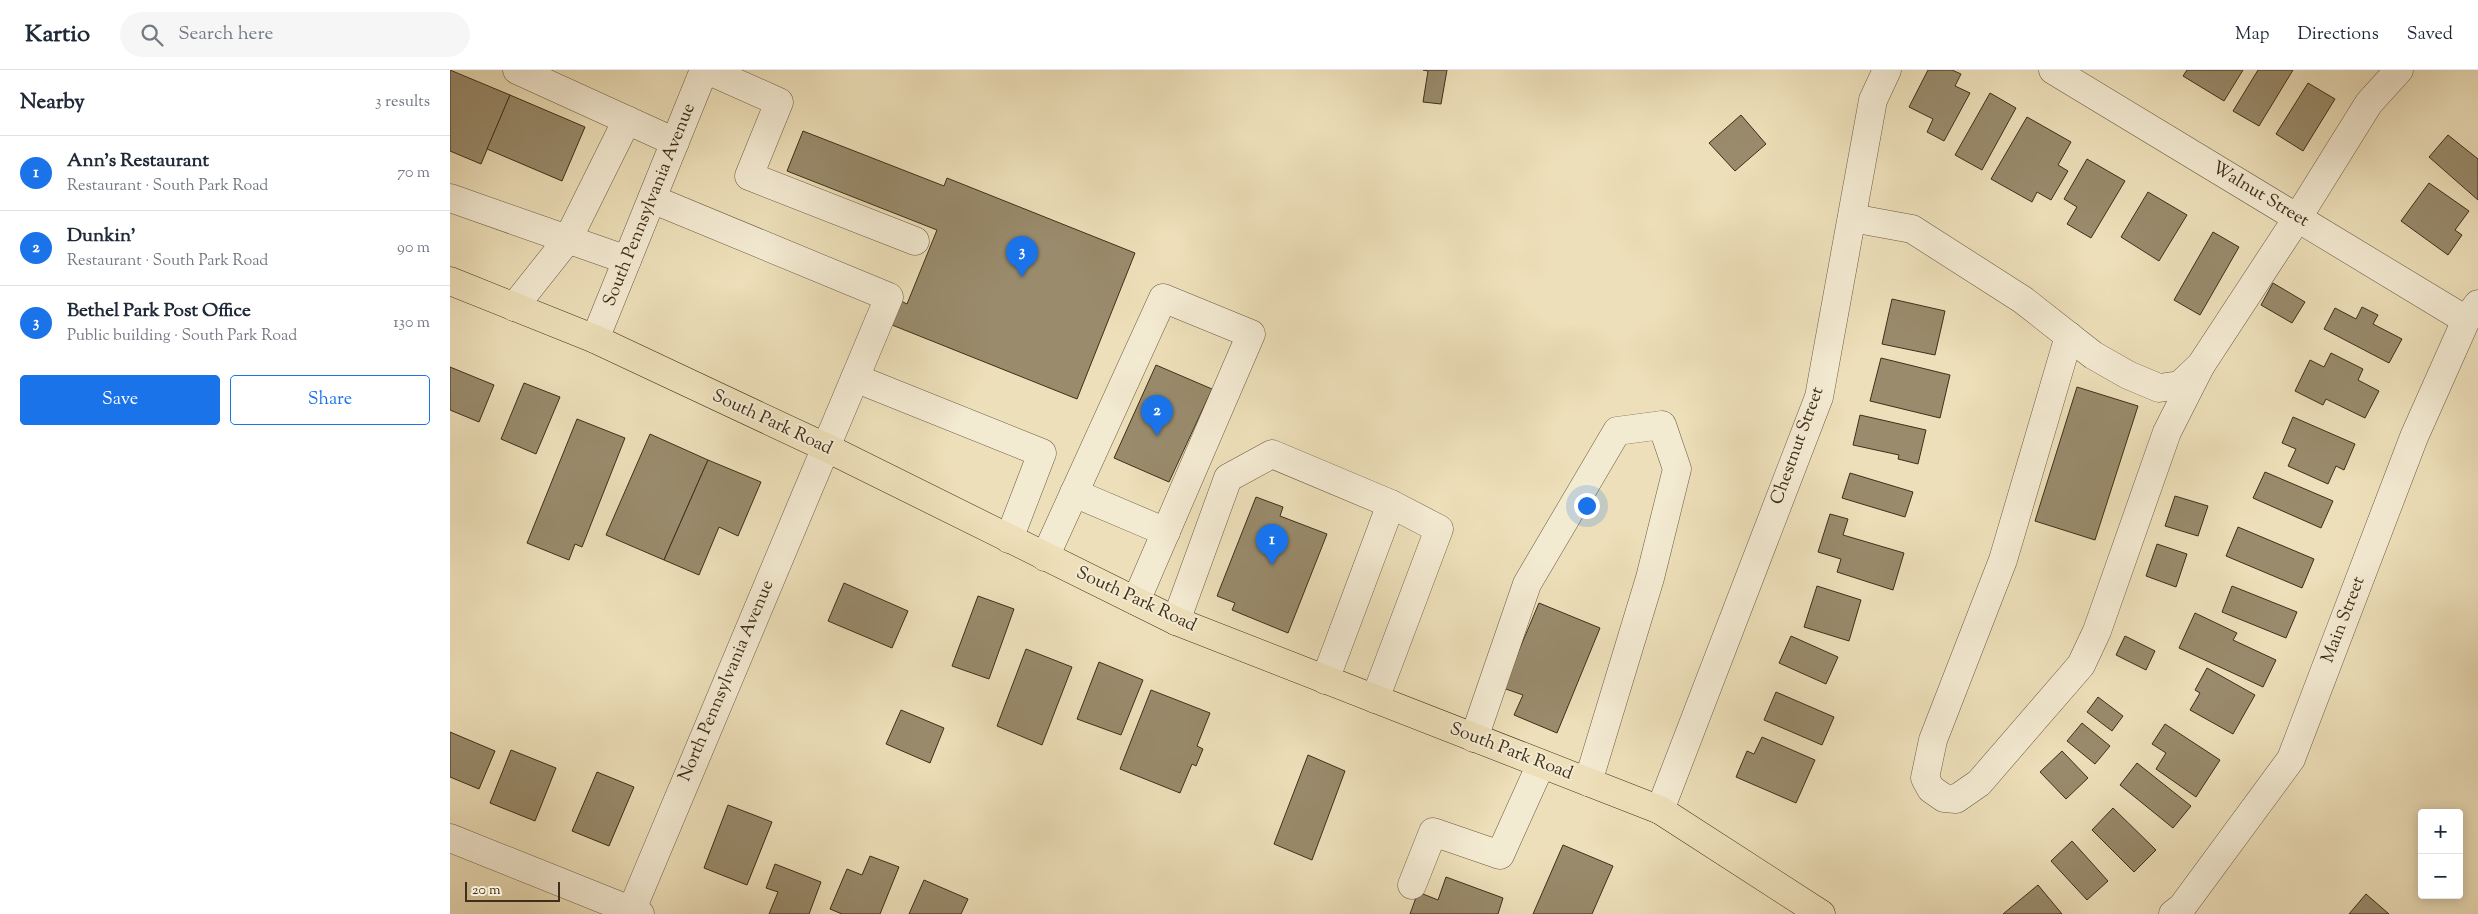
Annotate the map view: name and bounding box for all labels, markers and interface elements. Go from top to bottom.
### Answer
search box [120,12,470,57]
text: Kartio [25,18,90,52]
icon: search [138,21,166,49]
text: Search here [178,21,273,48]
text: Map [2235,22,2270,48]
text: Directions [2298,22,2379,48]
text: Saved [2407,22,2453,48]
text: Nearby [20,88,85,118]
text: 3 results [375,91,430,114]
street label: South Pennsylvania Avenue [597,100,703,310]
text: Ann's Restaurant [67,148,209,175]
street label: Walnut Street [2206,156,2314,234]
text: 1 [33,162,39,185]
text: 70 m [397,162,430,185]
text: Restaurant · South Park Road [67,175,268,198]
text: Dunkin' [67,223,136,250]
pin: 3 [1006,236,1038,277]
text: 2 [32,237,40,260]
text: 90 m [397,237,430,260]
text: Restaurant · South Park Road [67,250,268,273]
text: Bethel Park Post Office [67,298,251,325]
text: 3 [33,312,39,335]
text: 130 m [393,312,430,335]
text: Public building · South Park Road [67,325,297,348]
button: Save [20,375,220,425]
button: Share [230,375,430,425]
street label: Chestnut Street [1765,383,1831,509]
street label: South Park Road [707,384,837,462]
pin: 2 [1141,395,1173,436]
your location [1574,493,1600,519]
pin: 1 [1256,524,1288,565]
street label: South Park Road [1071,561,1201,639]
street label: Main Street [2316,573,2372,667]
street label: North Pennsylvania Avenue [673,576,781,786]
street label: South Park Road [1446,717,1576,787]
map controls [2418,809,2463,899]
button: + [2418,809,2463,854]
button: − [2418,854,2463,899]
scale bar [465,879,560,902]
text: 20 m [472,881,501,901]

